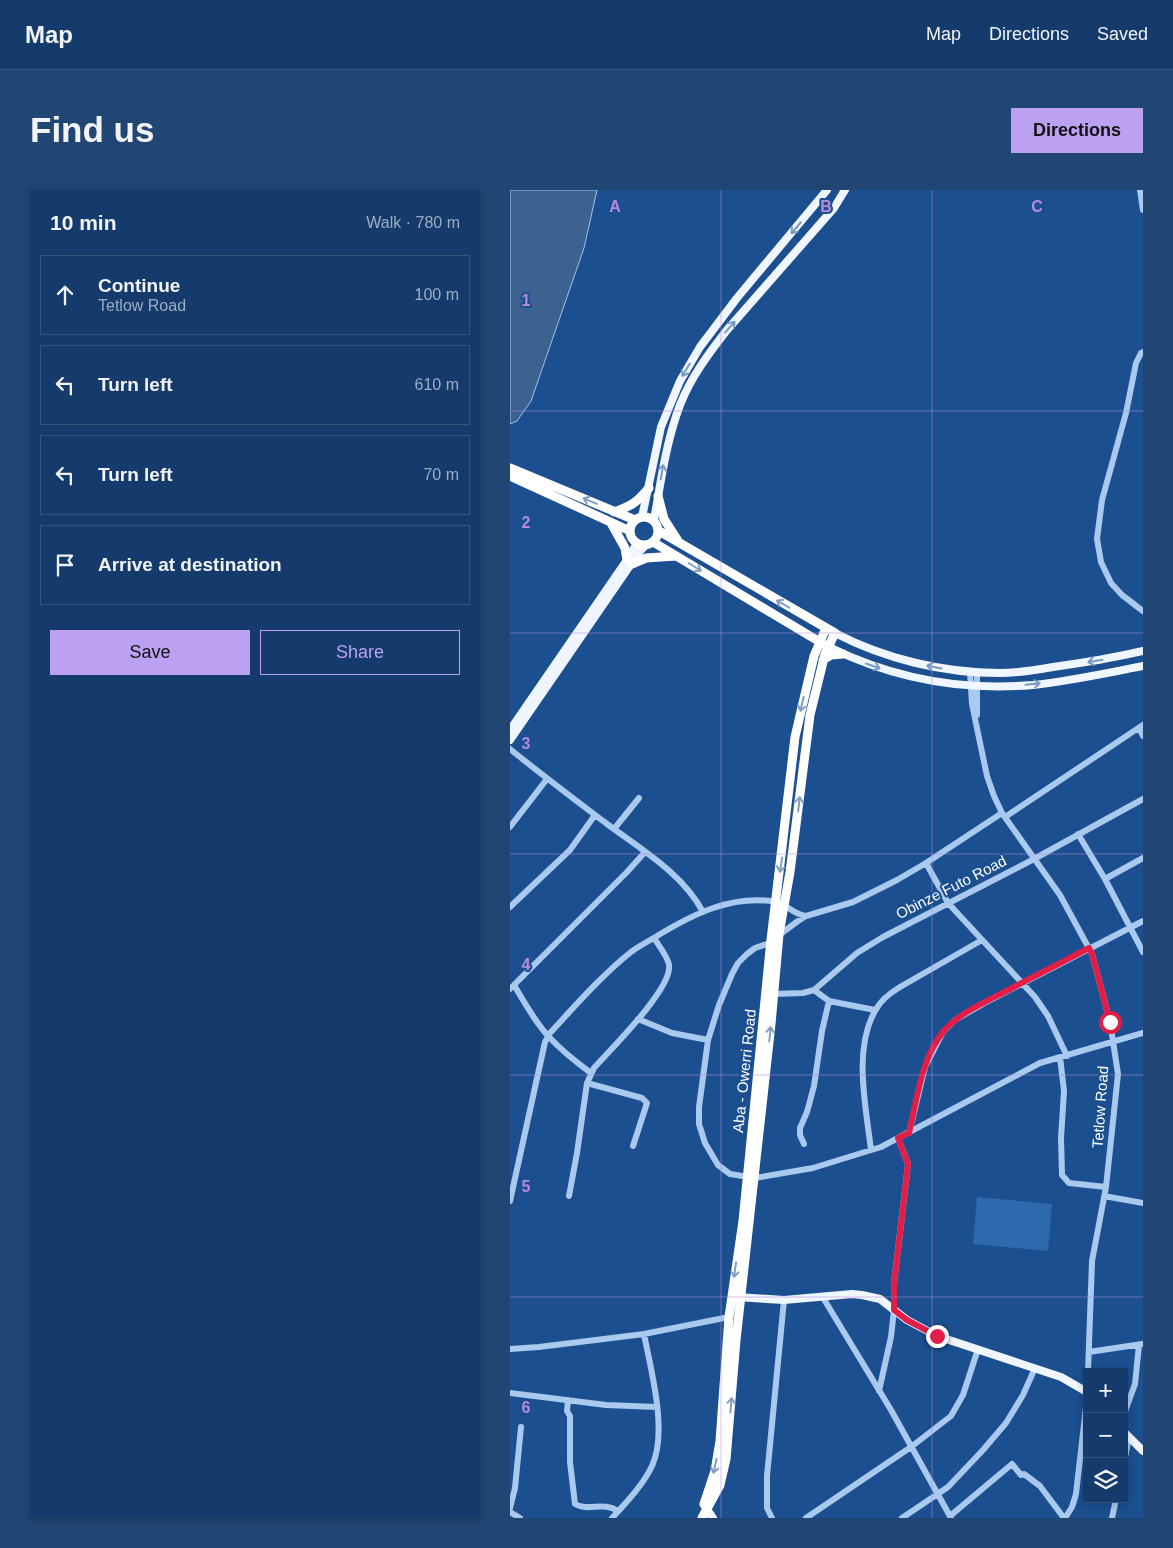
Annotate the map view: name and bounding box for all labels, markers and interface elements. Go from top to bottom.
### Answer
text: Map [25,21,73,48]
text: Map [926,24,961,44]
text: Directions [989,24,1069,44]
text: Saved [1097,24,1148,44]
button: Directions [1011,108,1143,153]
text: Find us [30,110,154,149]
text: A [609,198,621,215]
text: B [820,198,832,215]
text: C [1031,198,1043,215]
text: 10 min [50,211,117,234]
text: Walk · 780 m [366,214,460,231]
one-way arrow [791,221,802,234]
text: Continue [98,275,180,296]
icon: ahead [51,281,79,309]
text: 100 m [415,286,459,303]
text: 1 [522,292,531,309]
text: Tetlow Road [98,297,186,314]
one-way arrow [724,321,735,334]
one-way arrow [681,362,691,376]
icon: left [51,371,79,399]
text: Turn left [98,374,173,395]
text: 610 m [415,376,459,393]
icon: left [51,461,79,489]
text: Turn left [98,464,173,485]
one-way arrow [657,465,667,481]
text: 70 m [423,466,459,483]
one-way arrow [583,496,598,506]
text: 2 [522,514,531,531]
icon: arrive [51,551,79,579]
text: Arrive at destination [98,554,282,575]
one-way arrow [688,563,702,573]
one-way arrow [776,599,791,609]
button: Save [50,630,250,675]
button: Share [260,630,460,675]
one-way arrow [1088,656,1104,666]
one-way arrow [865,661,881,671]
one-way arrow [926,662,942,671]
one-way arrow [1025,679,1041,689]
one-way arrow [797,695,806,711]
text: 3 [522,735,531,752]
one-way arrow [794,796,804,812]
street label: Obinze Futo Road [893,852,1009,922]
one-way arrow [775,856,785,872]
text: 4 [522,956,531,973]
street label: Aba - Owerri Road [729,1008,759,1134]
route start [1099,1011,1122,1034]
one-way arrow [765,1027,775,1043]
street label: Tetlow Road [1089,1065,1111,1149]
text: 5 [522,1178,531,1195]
one-way arrow [730,1261,740,1277]
route end [926,1325,949,1348]
map controls [1083,1368,1128,1503]
button: + [1083,1368,1128,1413]
one-way arrow [726,1397,736,1413]
text: 6 [522,1399,531,1416]
button: − [1083,1413,1128,1458]
one-way arrow [710,1457,720,1473]
button: layers [1083,1458,1128,1503]

